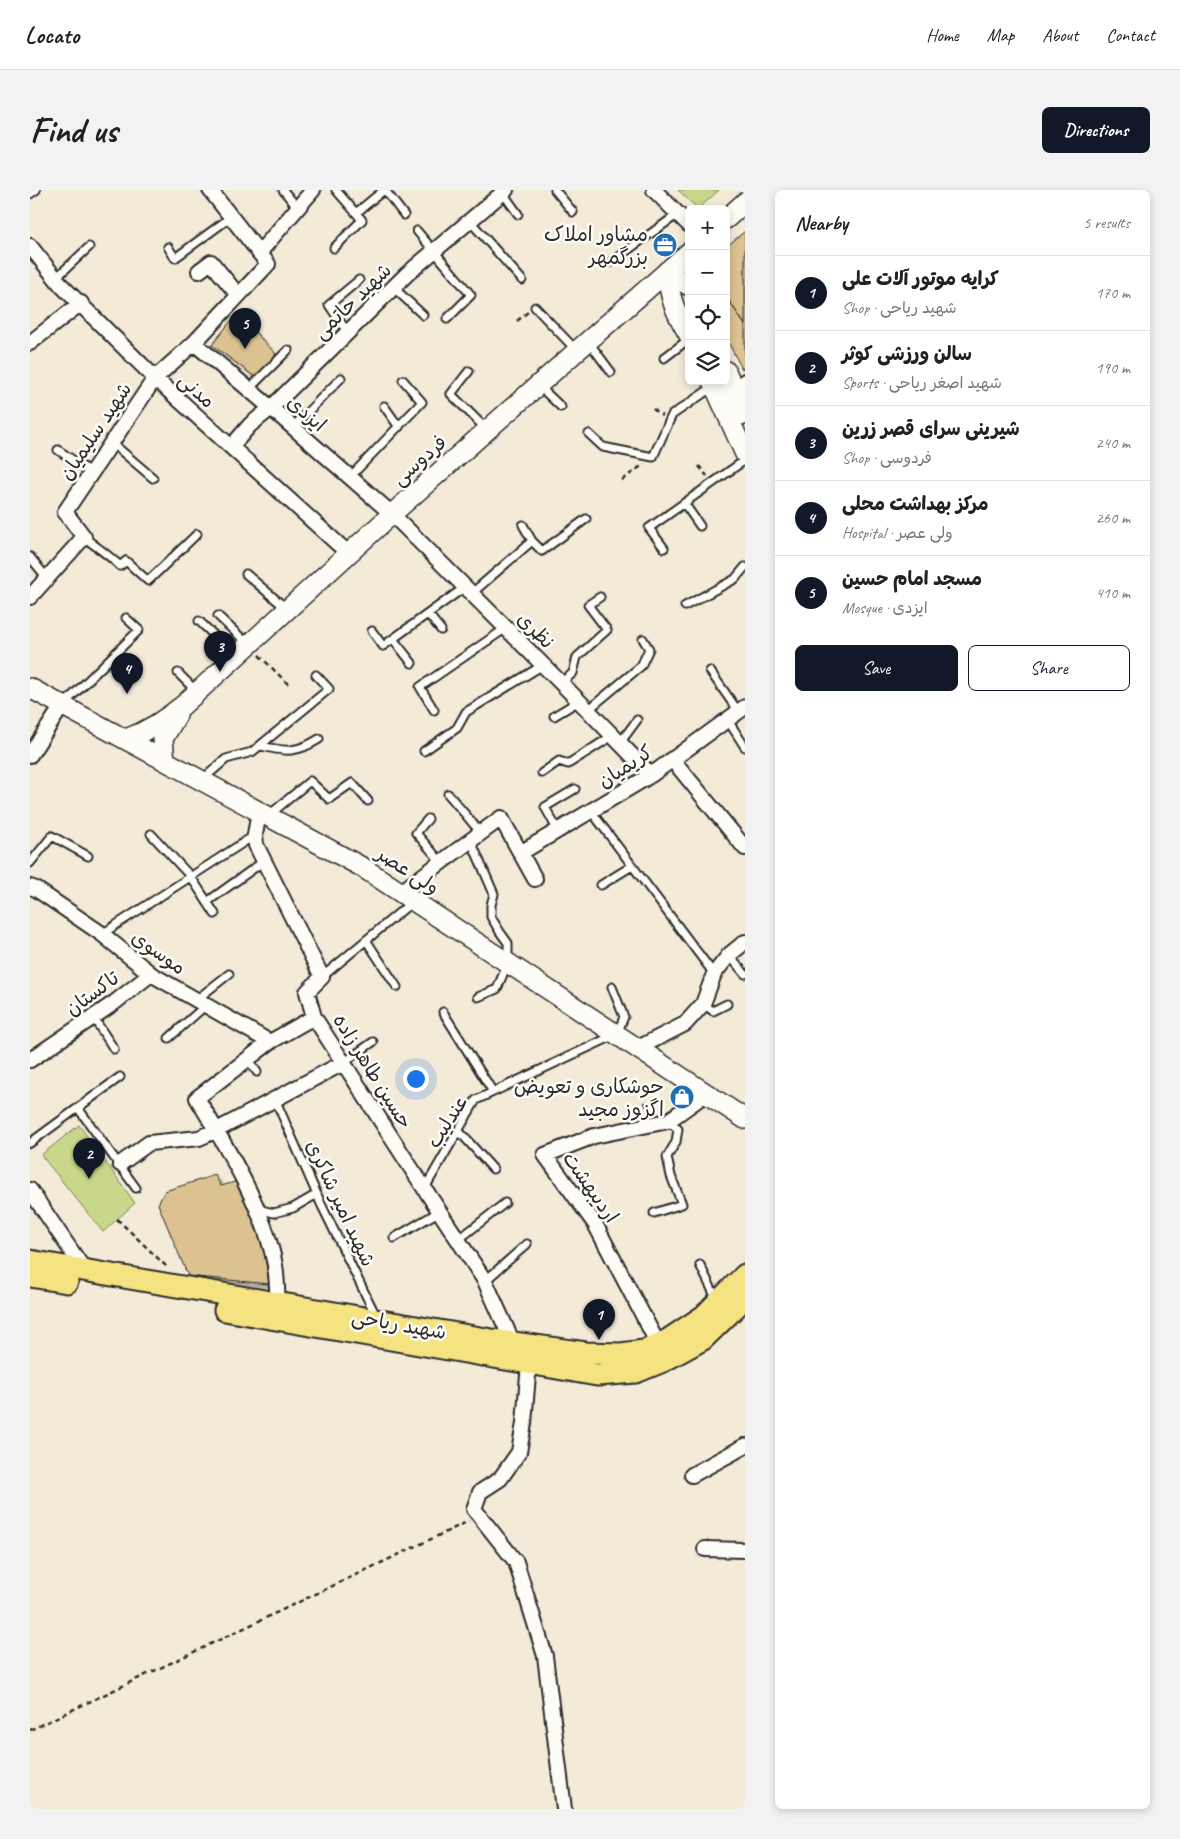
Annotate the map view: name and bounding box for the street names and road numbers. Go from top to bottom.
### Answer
street label: شهید حاتمی [308,258,397,345]
street label: مدنی [173,367,220,414]
street label: شهید سلیمیان [54,378,137,485]
street label: ایزدی [282,390,331,437]
street label: فردوسی [387,430,452,491]
street label: نظری [512,607,559,654]
street label: کریمیان [593,739,658,793]
street label: ولی عصر [370,840,444,900]
street label: موسوی [127,925,191,980]
street label: تاکستان [61,965,124,1021]
street label: حسین طاهر زاده [327,1009,418,1133]
street label: عندلیب [421,1090,474,1153]
street label: شهید امیر شاکری [300,1136,381,1270]
street label: اردیبهشت [557,1147,624,1228]
street label: شهید ریاحی [350,1304,448,1345]

